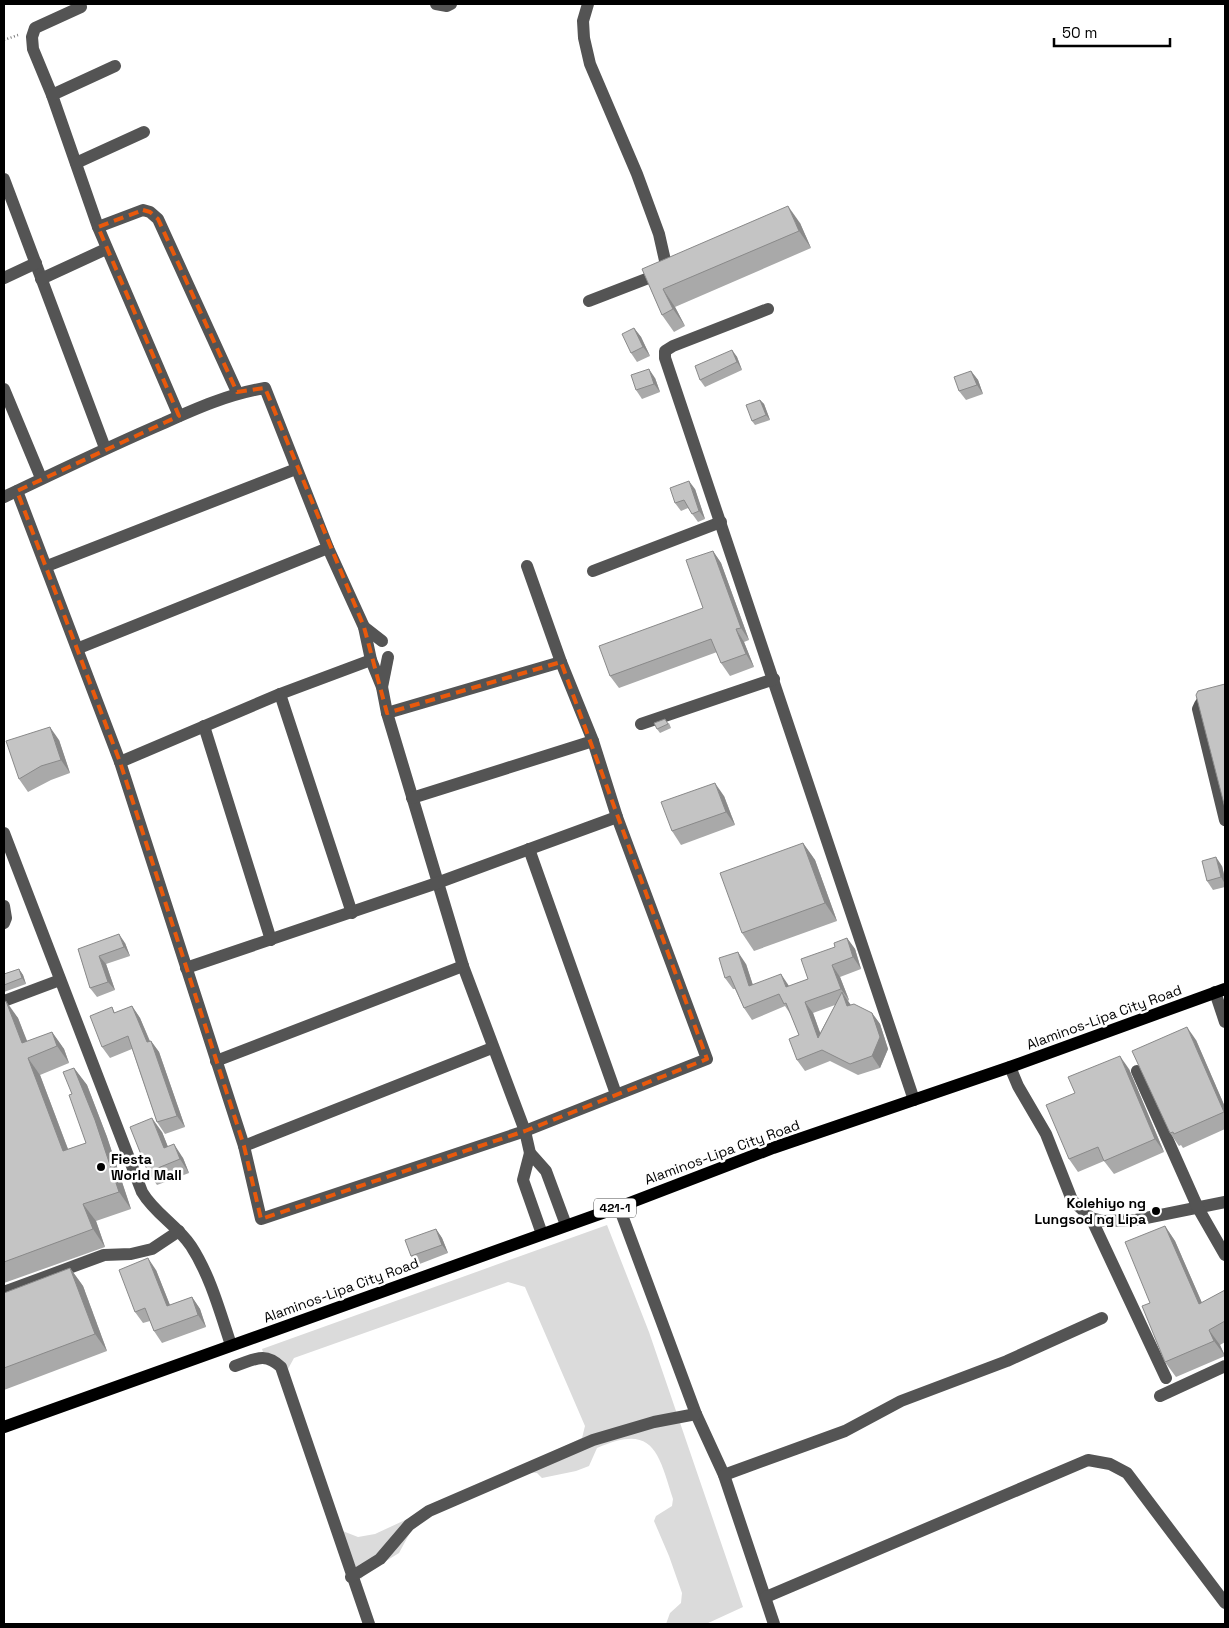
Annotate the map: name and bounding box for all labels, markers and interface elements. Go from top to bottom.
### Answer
scale bar [1054,15,1170,47]
text: 50 m [1062,23,1097,42]
street label: Alaminos-Lipa City Road [1024,981,1184,1053]
street label: Alaminos-Lipa City Road [642,1116,802,1188]
place label: Fiesta World Mall [111,1150,182,1184]
marker: Fiesta World Mall [95,1161,107,1173]
place label: Kolehiyo ng Lungsod ng Lipa [1034,1194,1146,1228]
road number: 421-1 [594,1198,636,1218]
marker: Kolehiyo ng Lungsod ng Lipa [1150,1205,1162,1217]
street label: Alaminos-Lipa City Road [261,1254,421,1326]

